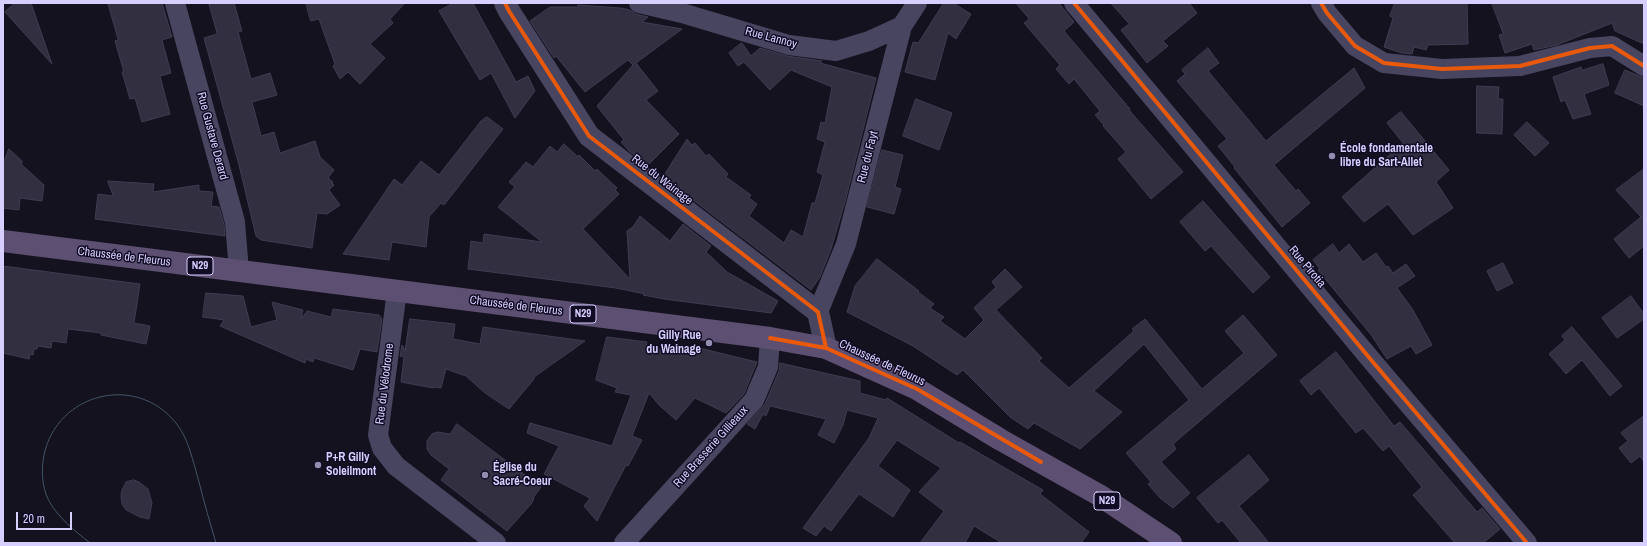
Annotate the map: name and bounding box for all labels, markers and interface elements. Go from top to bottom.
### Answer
street label: Rue Lannoy [744,24,798,52]
street label: Rue Gustave Derard [193,91,231,181]
street label: Rue du Fayt [855,129,881,185]
place label: École fondamentale libre du Sart-Allet [1340,142,1433,170]
marker: École fondamentale libre du Sart-Allet [1327,151,1337,161]
street label: Rue du Wainage [629,152,695,208]
street label: Rue Pirotia [1285,243,1329,291]
street label: Chaussée de Fleurus [77,244,171,270]
road number: N29 [187,257,213,275]
street label: Chaussée de Fleurus [469,293,563,319]
road number: N29 [570,305,596,323]
place label: Gilly Rue du Wainage [646,329,701,357]
street label: Chaussée de Fleurus [837,337,927,389]
marker: Gilly Rue du Wainage [704,338,714,348]
street label: Rue du Vélodrome [373,343,397,425]
street label: Rue Brasserie Gillieaux [671,403,751,491]
place label: P+R Gilly Soleilmont [326,451,376,479]
marker: P+R Gilly Soleilmont [313,460,323,470]
place label: Église du Sacré-Coeur [493,461,552,489]
marker: Église du Sacré-Coeur [480,470,490,480]
road number: N29 [1094,492,1120,510]
scale bar [18,504,74,530]
text: 20 m [23,511,45,527]

